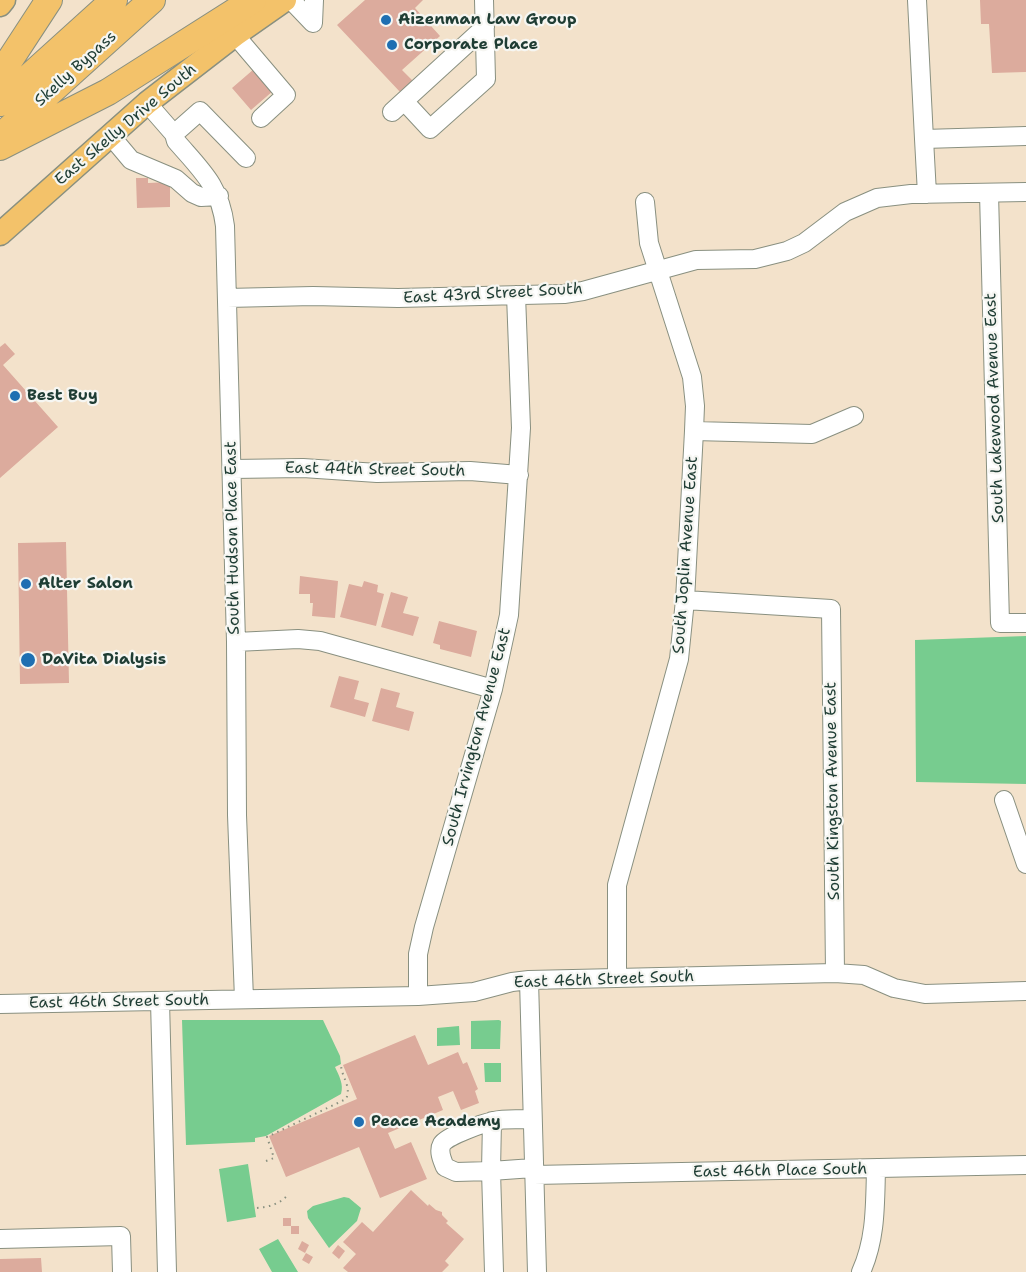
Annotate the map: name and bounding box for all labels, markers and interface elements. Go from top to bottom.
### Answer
place label: Aizenman Law Group [398,10,577,30]
marker: Aizenman Law Group [379,13,393,27]
street label: Skelly Bypass [31,27,121,111]
place label: Corporate Place [404,35,538,55]
marker: Corporate Place [385,38,399,52]
street label: East Skelly Drive South [51,60,201,190]
street label: East 43rd Street South [403,280,583,308]
street label: South Lakewood Avenue East [981,292,1009,524]
place label: Best Buy [27,386,98,406]
marker: Best Buy [8,389,22,403]
street label: South Hudson Place East [222,441,244,635]
street label: South Joplin Avenue East [670,455,702,655]
street label: East 44th Street South [285,459,465,481]
place label: Alter Salon [38,574,133,594]
marker: Alter Salon [19,577,33,591]
street label: South Irvington Avenue East [439,626,515,848]
place label: DaVita Dialysis [42,650,166,670]
marker: DaVita Dialysis [19,651,37,669]
street label: South Kingston Avenue East [821,682,845,900]
street label: East 46th Street South [514,967,694,993]
street label: East 46th Street South [29,991,209,1013]
place label: Peace Academy [371,1112,501,1132]
marker: Peace Academy [352,1115,366,1129]
street label: East 46th Place South [693,1160,867,1182]

